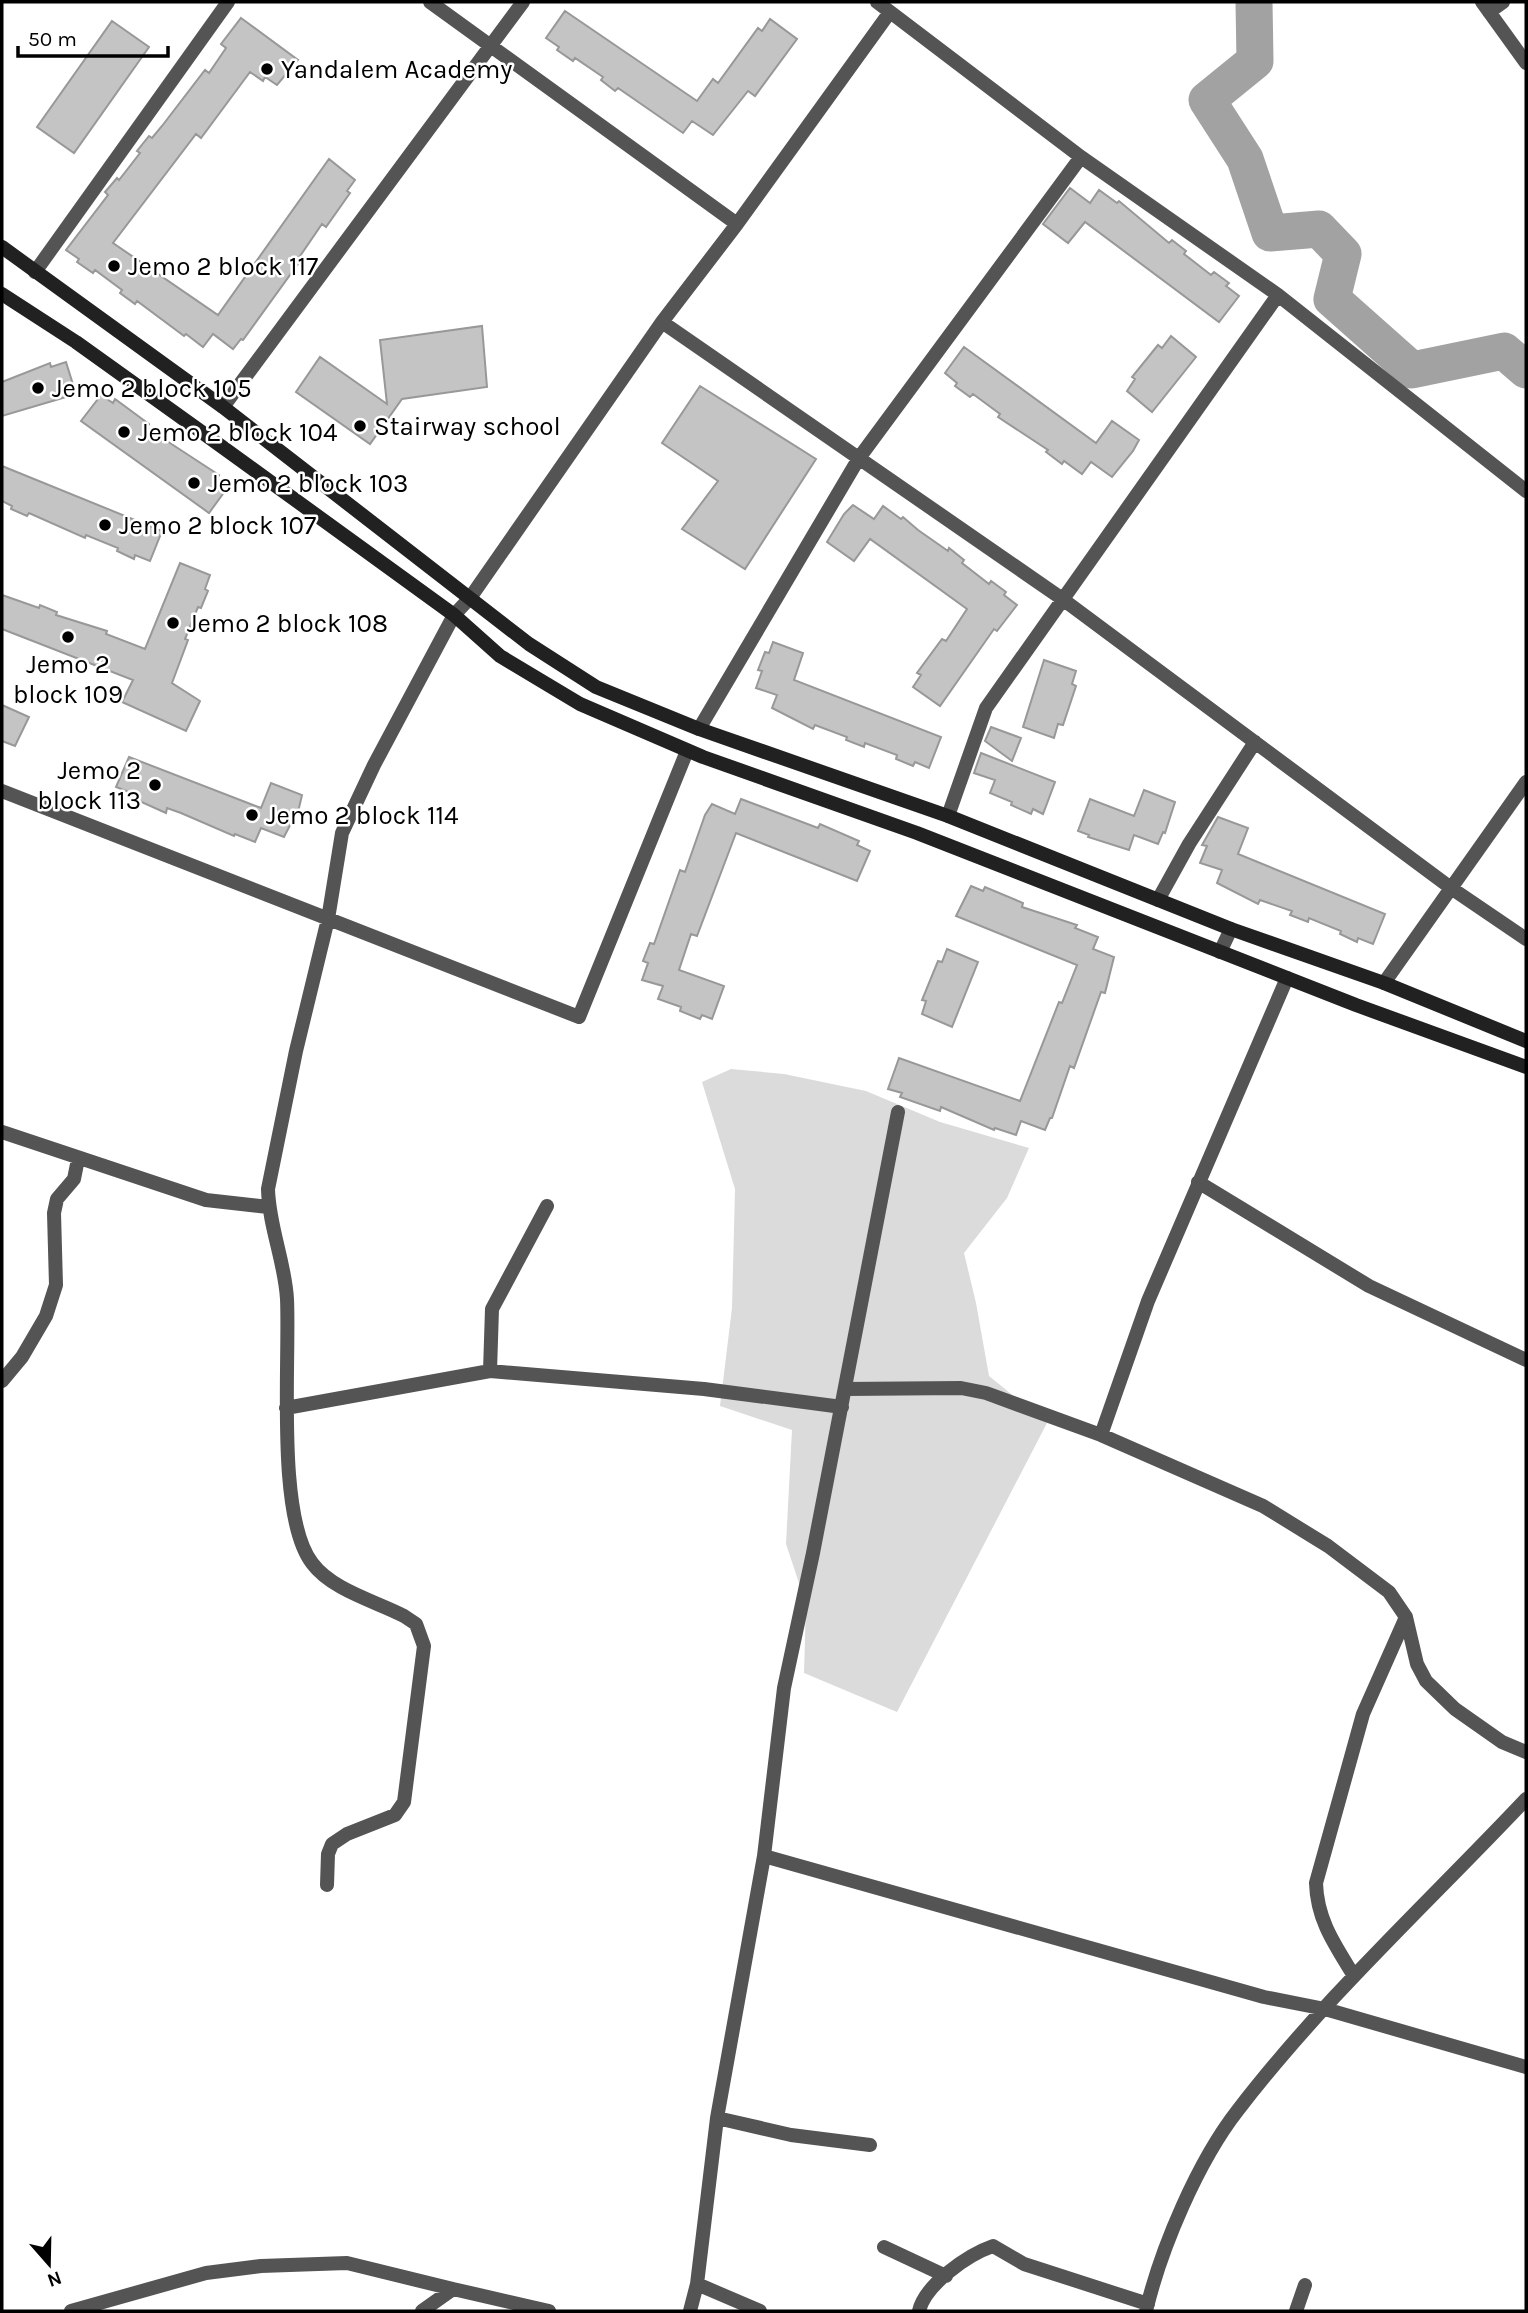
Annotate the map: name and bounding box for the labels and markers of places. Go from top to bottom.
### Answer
place label: Yandalem Academy [281,54,512,85]
marker: Yandalem Academy [259,61,275,77]
place label: Jemo 2 block 117 [128,251,318,282]
marker: Jemo 2 block 117 [106,258,122,274]
place label: Jemo 2 block 105 [52,373,252,404]
marker: Jemo 2 block 105 [30,380,46,396]
place label: Stairway school [374,411,561,442]
place label: Jemo 2 block 104 [138,417,337,448]
marker: Stairway school [352,418,368,434]
marker: Jemo 2 block 104 [116,424,132,440]
place label: Jemo 2 block 103 [208,468,408,499]
marker: Jemo 2 block 103 [186,475,202,491]
place label: Jemo 2 block 107 [119,510,316,541]
marker: Jemo 2 block 107 [97,517,113,533]
place label: Jemo 2 block 108 [187,608,388,639]
marker: Jemo 2 block 108 [165,615,181,631]
marker: Jemo 2 block 109 [60,629,76,645]
place label: Jemo 2 block 109 [13,649,123,710]
place label: Jemo 2 block 113 [37,755,141,816]
marker: Jemo 2 block 113 [147,777,163,793]
place label: Jemo 2 block 114 [266,800,459,831]
marker: Jemo 2 block 114 [244,807,260,823]

